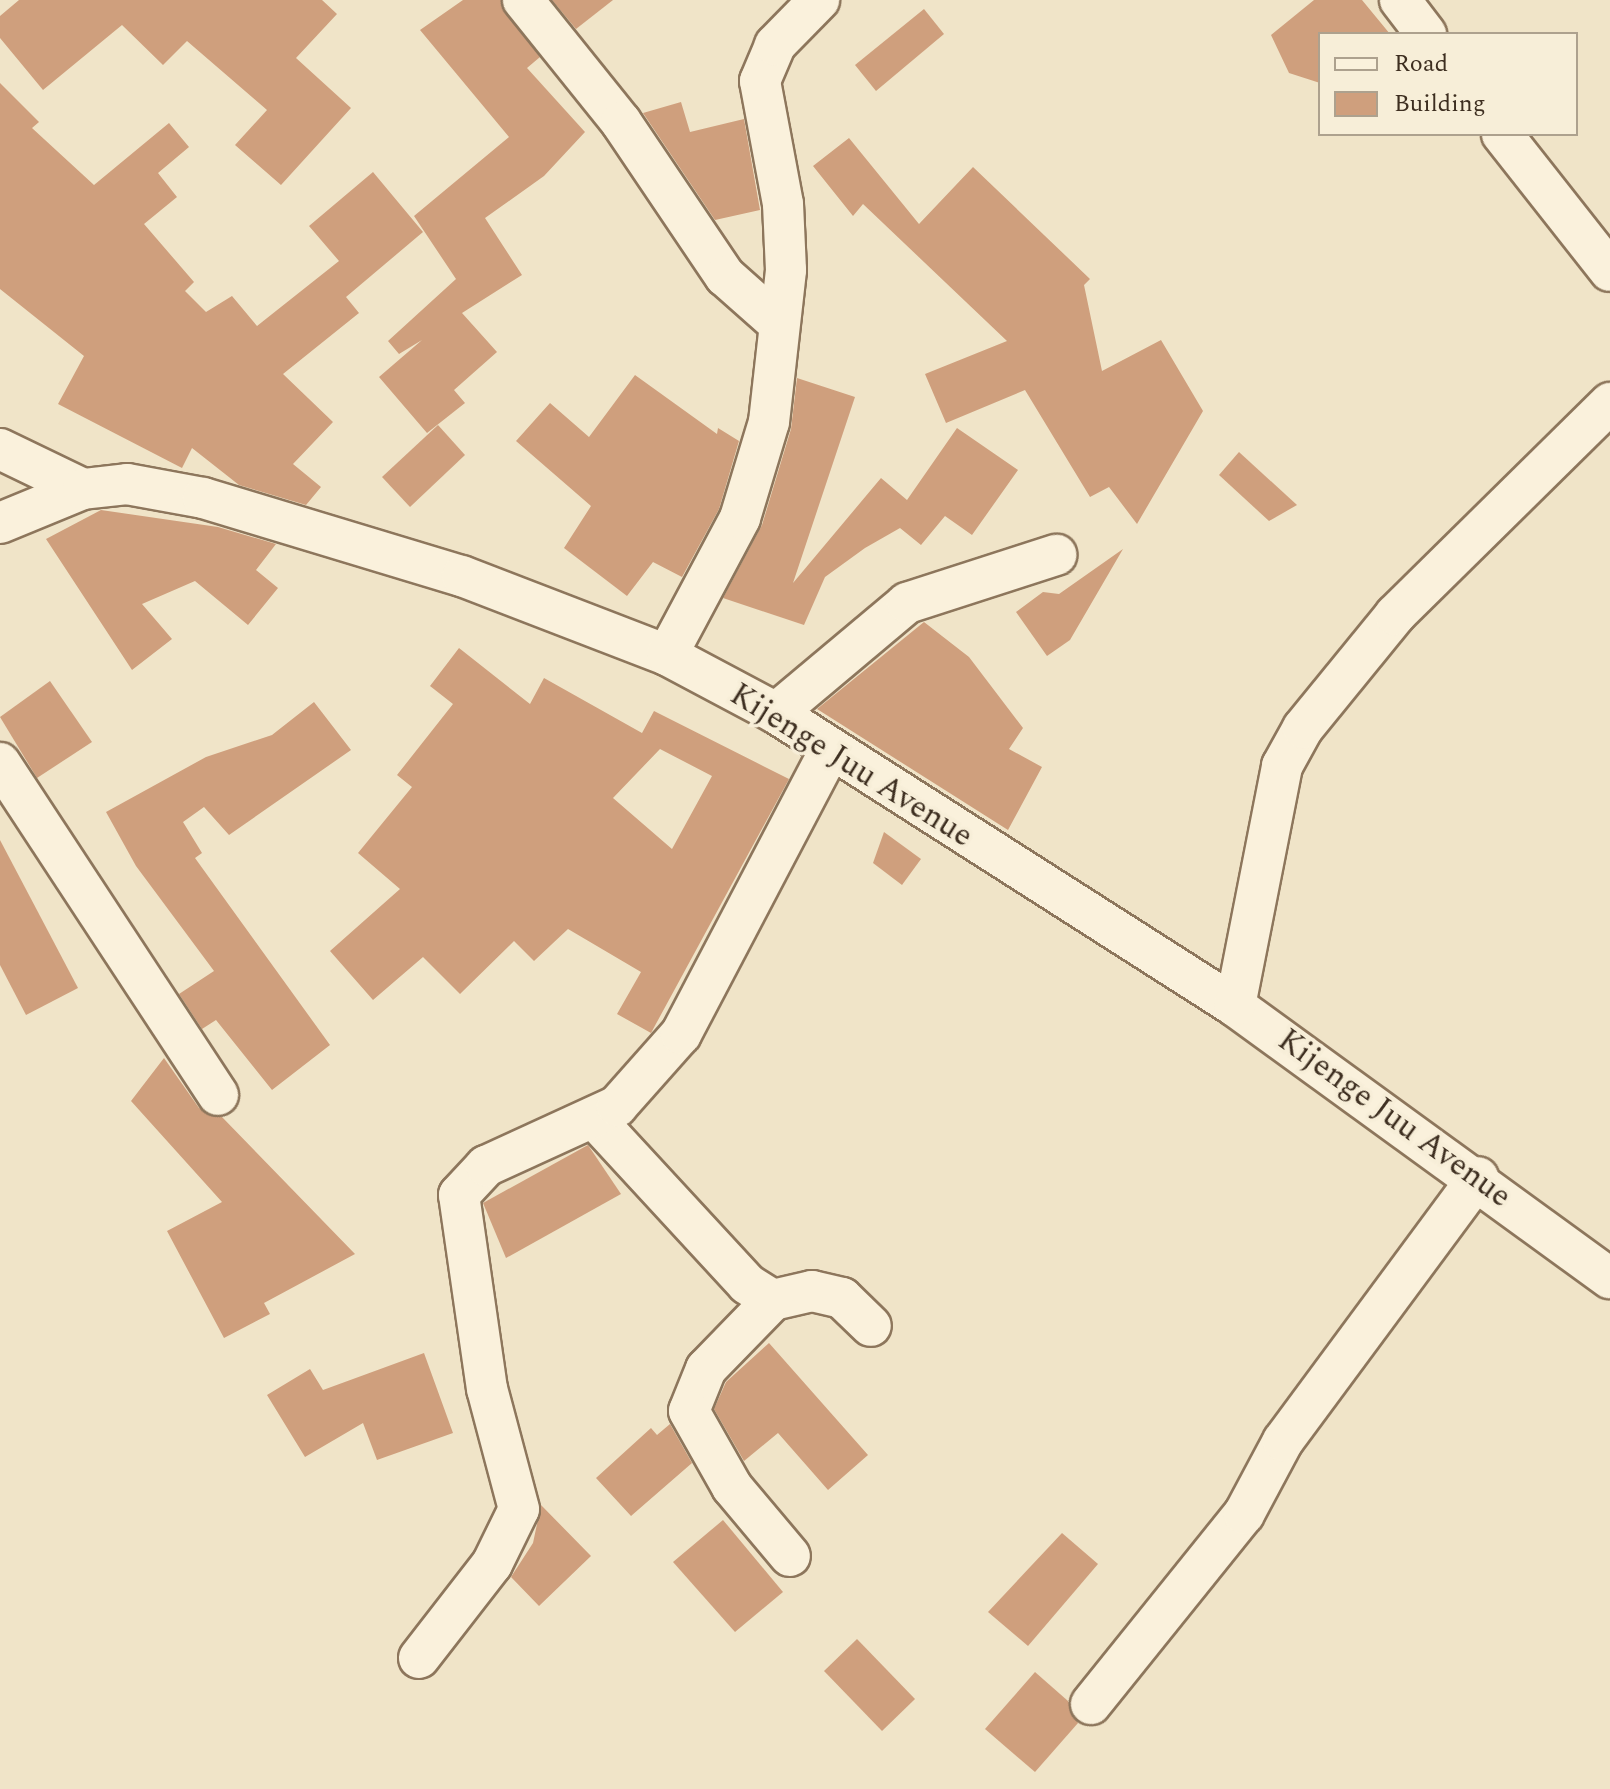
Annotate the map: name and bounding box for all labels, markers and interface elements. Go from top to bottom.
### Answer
legend [1318,32,1578,136]
text: Road [1394,46,1448,82]
text: Building [1394,86,1486,122]
street label: Kijenge Juu Avenue [723,676,979,856]
street label: Kijenge Juu Avenue [1270,1021,1518,1217]

